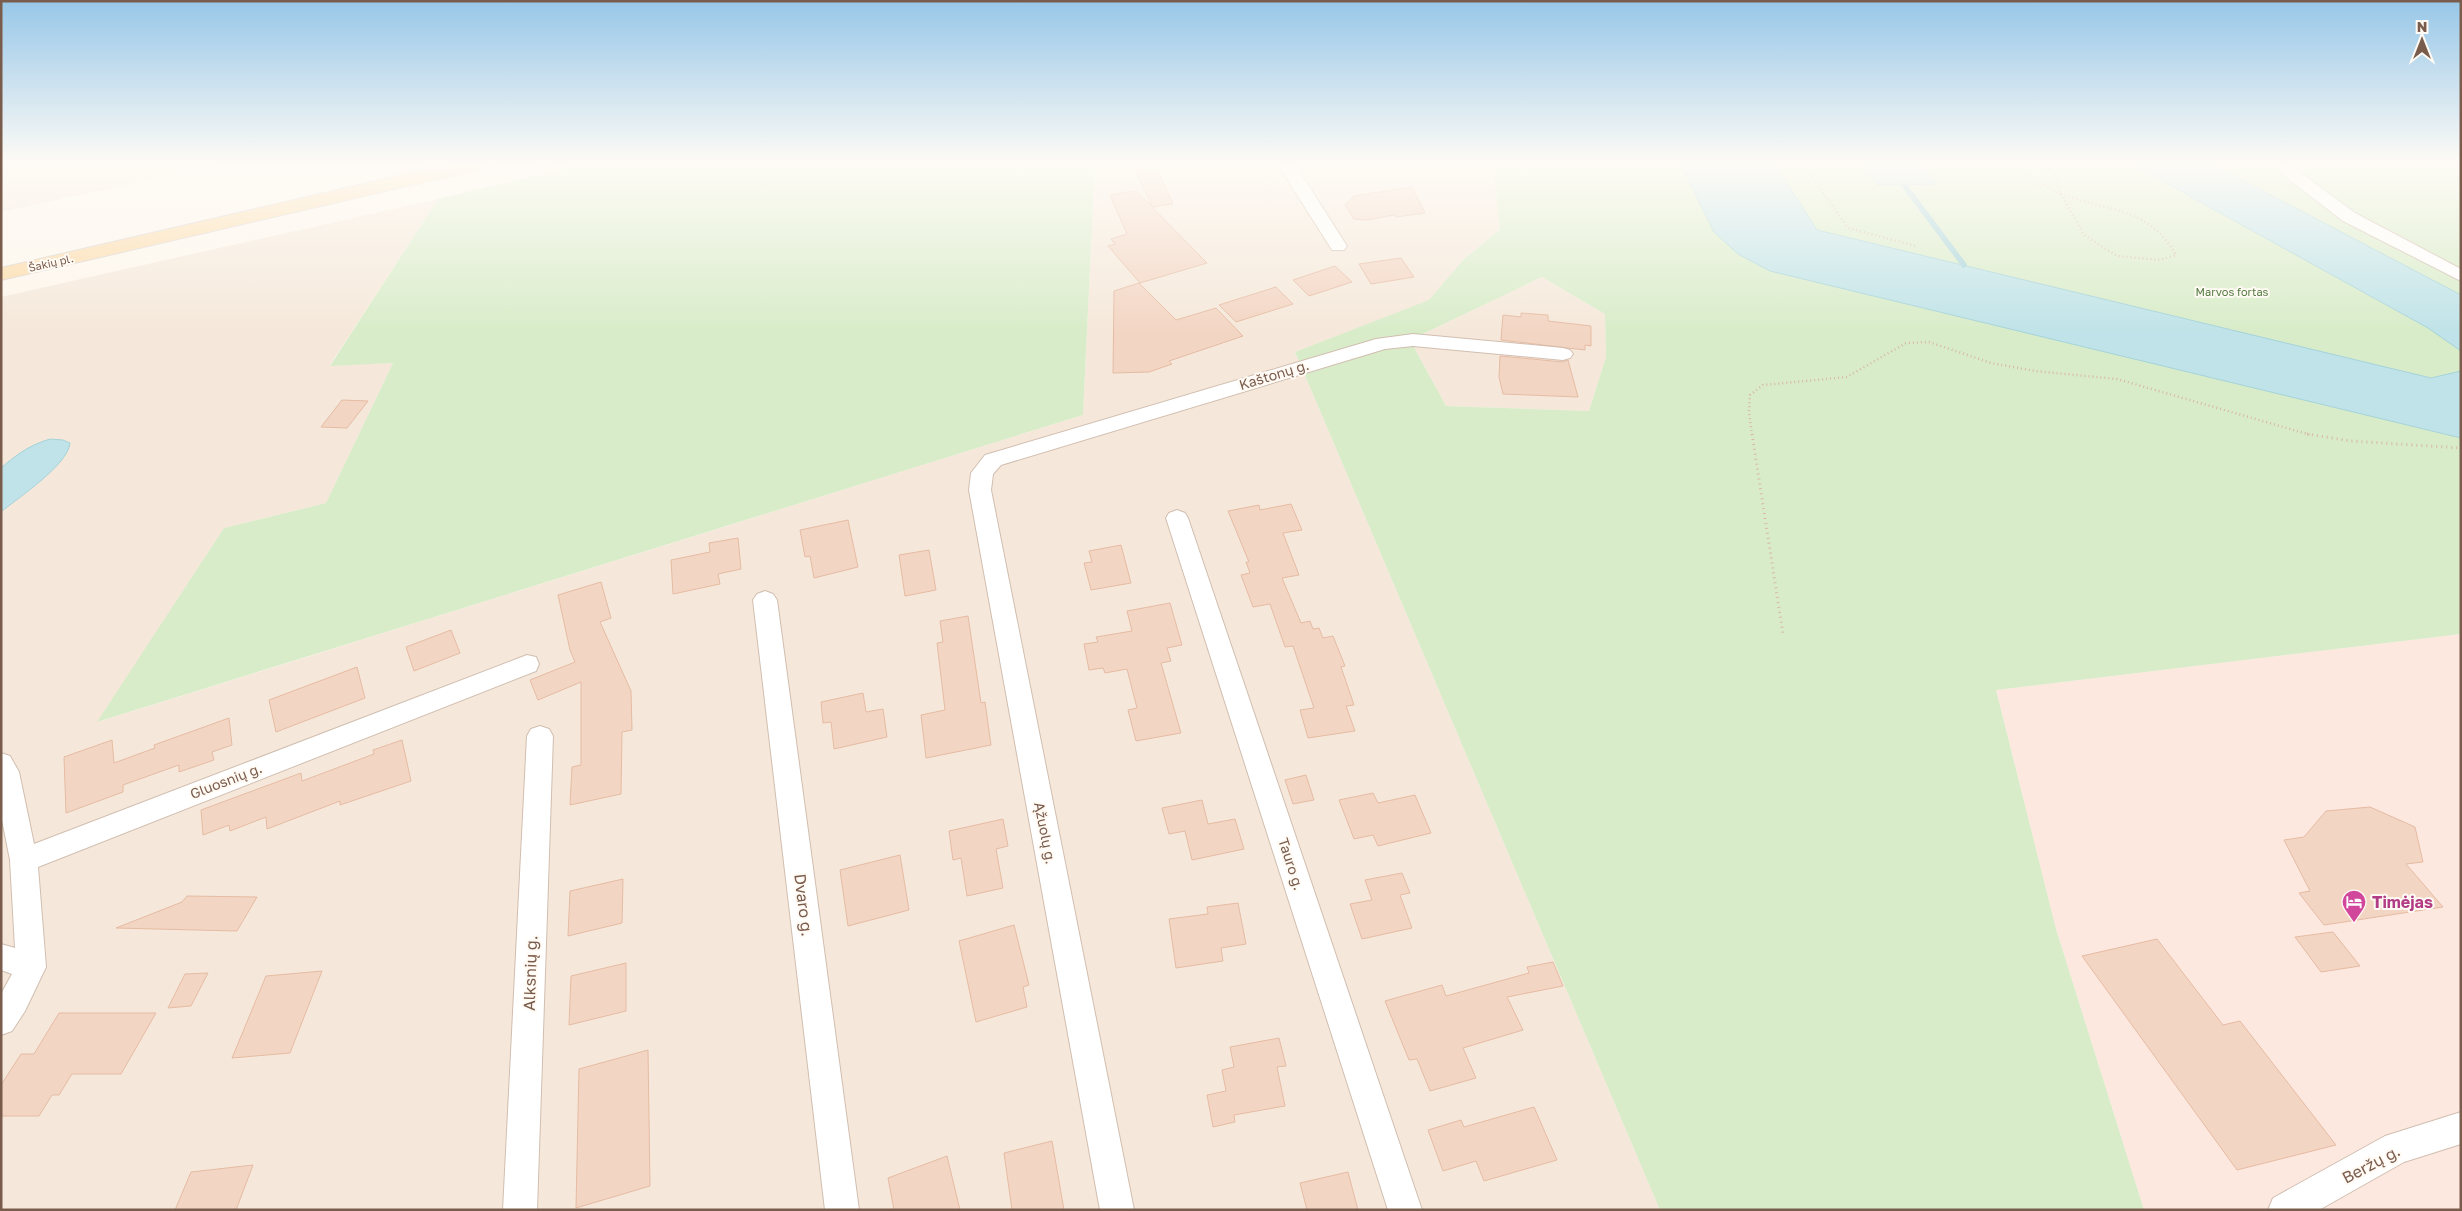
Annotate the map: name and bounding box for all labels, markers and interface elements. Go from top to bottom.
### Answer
north arrow [2397,15,2447,65]
text: N [2417,18,2427,35]
street label: Šakių pl. [27,251,75,274]
park label: Marvos fortas [2196,285,2269,298]
street label: Kaštonų g. [1237,356,1311,393]
street label: Gluosnių g. [187,759,264,802]
street label: Ąžuolų g. [1031,800,1060,865]
street label: Tauro g. [1275,836,1308,892]
street label: Dvaro g. [790,872,818,938]
hotel icon: Timėjas [2341,889,2367,923]
place label: Timėjas [2372,892,2433,912]
street label: Alksnių g. [519,935,541,1011]
street label: Beržų g. [2339,1140,2403,1188]

